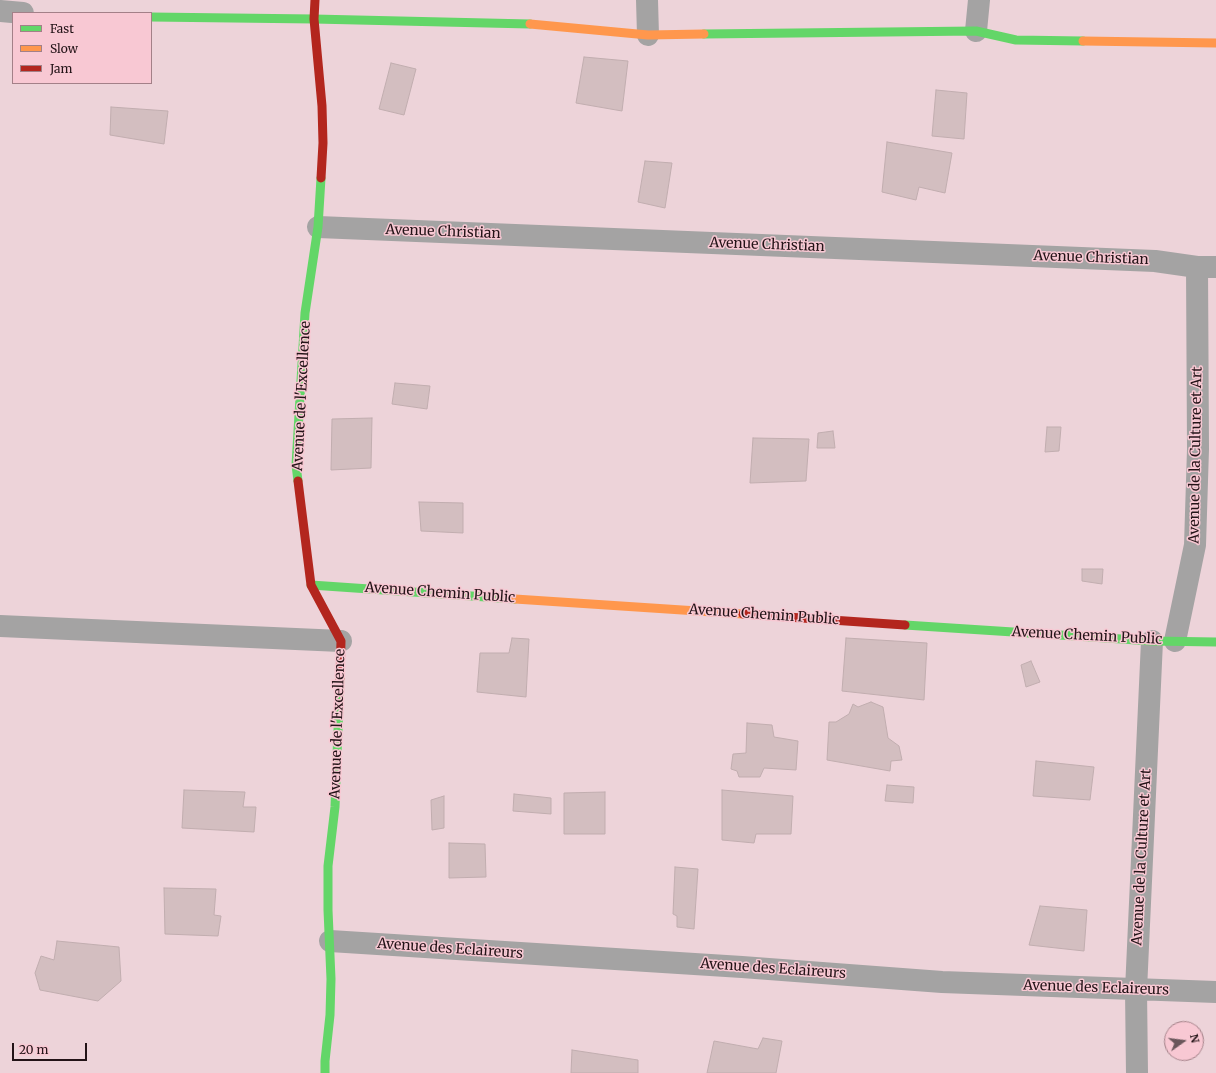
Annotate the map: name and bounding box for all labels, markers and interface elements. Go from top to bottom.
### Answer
legend [12,12,152,84]
text: Fast [50,21,74,36]
text: Slow [50,41,78,56]
text: Jam [50,61,72,76]
street label: Avenue Christian [385,222,501,242]
street label: Avenue Christian [709,235,825,255]
street label: Avenue Christian [1033,248,1149,268]
street label: Avenue de l'Excellence [290,321,314,471]
street label: Avenue de la Culture et Art [1186,366,1206,544]
street label: Avenue Chemin Public [364,579,516,607]
street label: Avenue Chemin Public [688,601,840,629]
street label: Avenue Chemin Public [1011,624,1163,648]
street label: Avenue de l'Excellence [327,649,349,799]
street label: Avenue de la Culture et Art [1129,768,1155,946]
street label: Avenue des Eclaireurs [377,936,523,962]
street label: Avenue des Eclaireurs [700,956,846,982]
street label: Avenue des Eclaireurs [1023,977,1169,999]
north arrow [1164,1021,1204,1061]
text: N [1187,1032,1203,1044]
scale bar [14,1035,89,1061]
text: 20 m [19,1042,48,1057]

